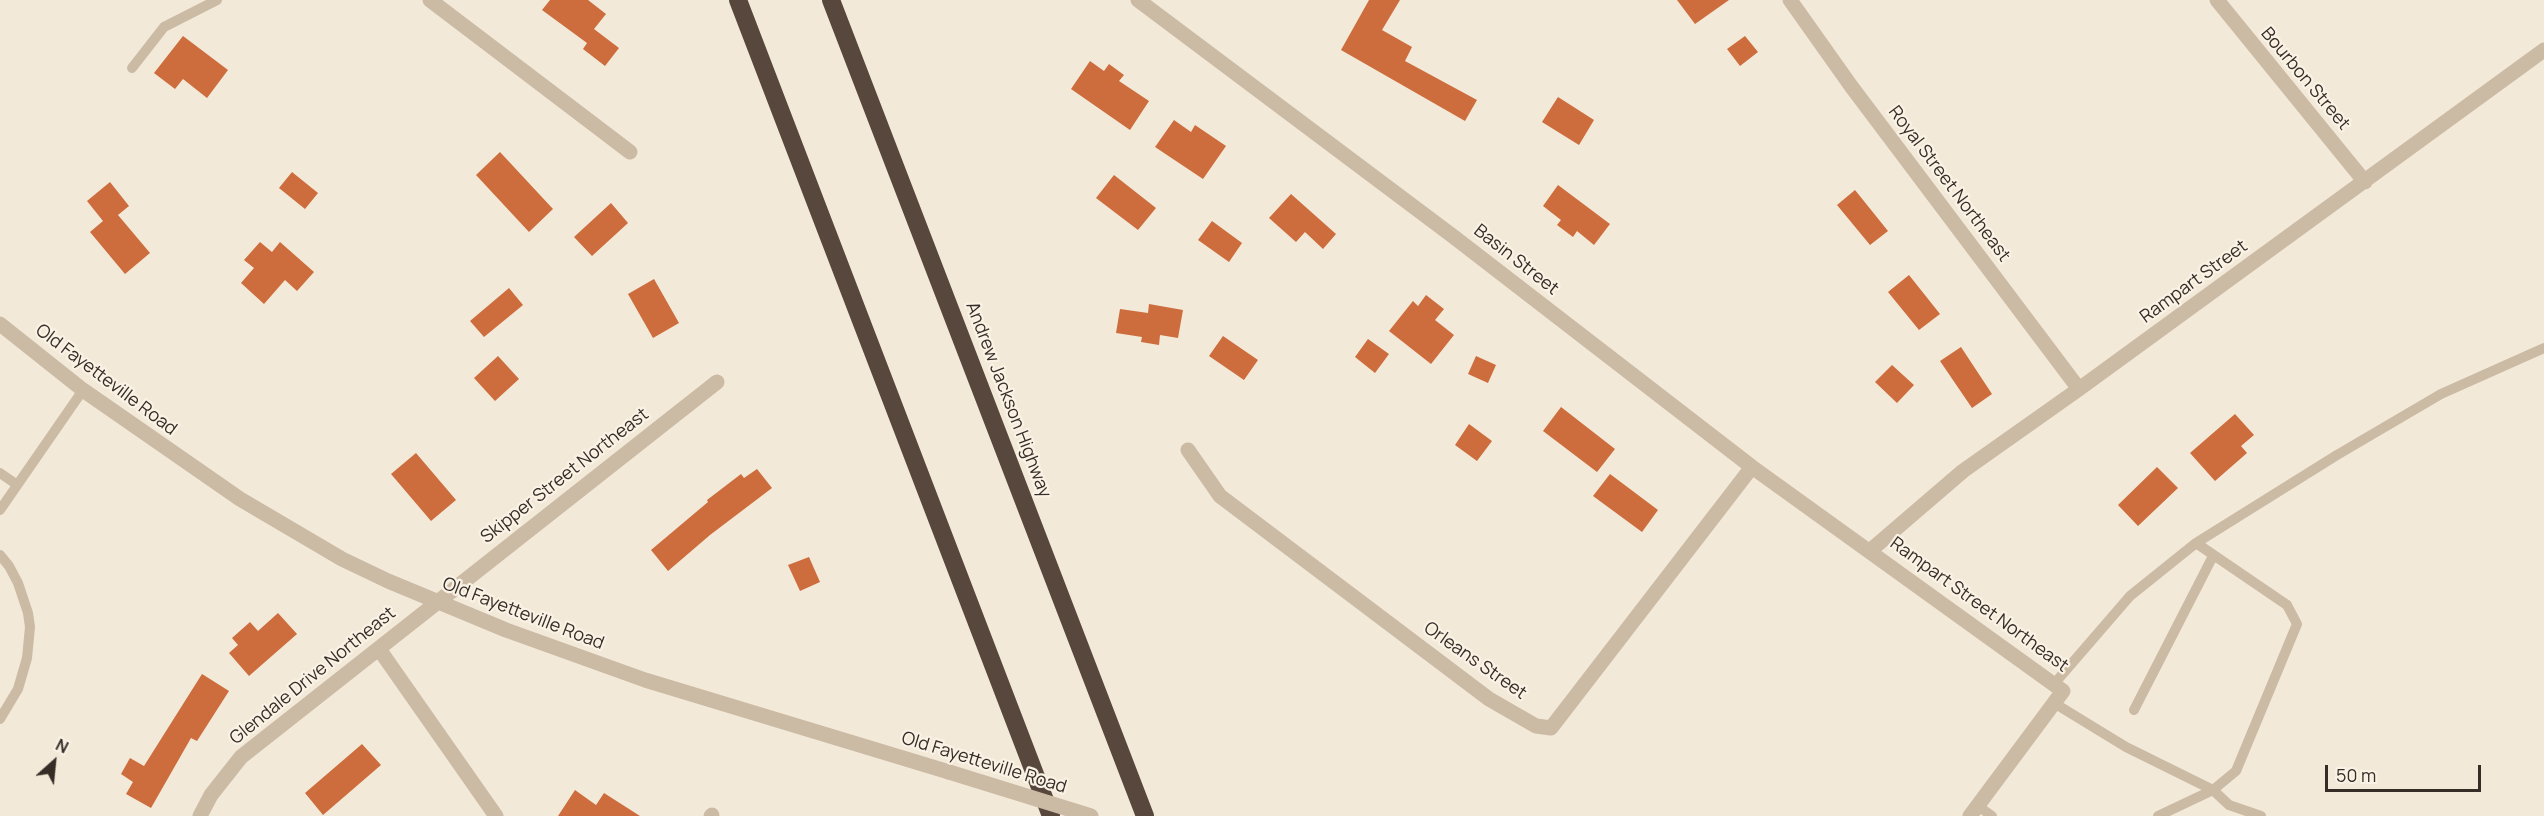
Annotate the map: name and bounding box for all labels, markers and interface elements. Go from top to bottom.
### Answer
street label: Bourbon Street [2256,23,2354,135]
street label: Royal Street Northeast [1883,102,2015,266]
street label: Basin Street [1469,220,1563,300]
street label: Rampart Street [2136,236,2252,328]
street label: Andrew Jackson Highway [961,299,1055,501]
street label: Old Fayetteville Road [31,320,181,440]
street label: Skipper Street Northeast [477,404,653,548]
street label: Rampart Street Northeast [1886,533,2072,677]
street label: Old Fayetteville Road [439,573,607,655]
street label: Glendale Drive Northeast [226,603,400,749]
street label: Orleans Street [1419,618,1531,704]
street label: Old Fayetteville Road [899,728,1069,798]
north arrow [24,732,84,792]
text: N [52,734,72,758]
scale bar [2328,753,2484,791]
text: 50 m [2336,763,2376,787]

